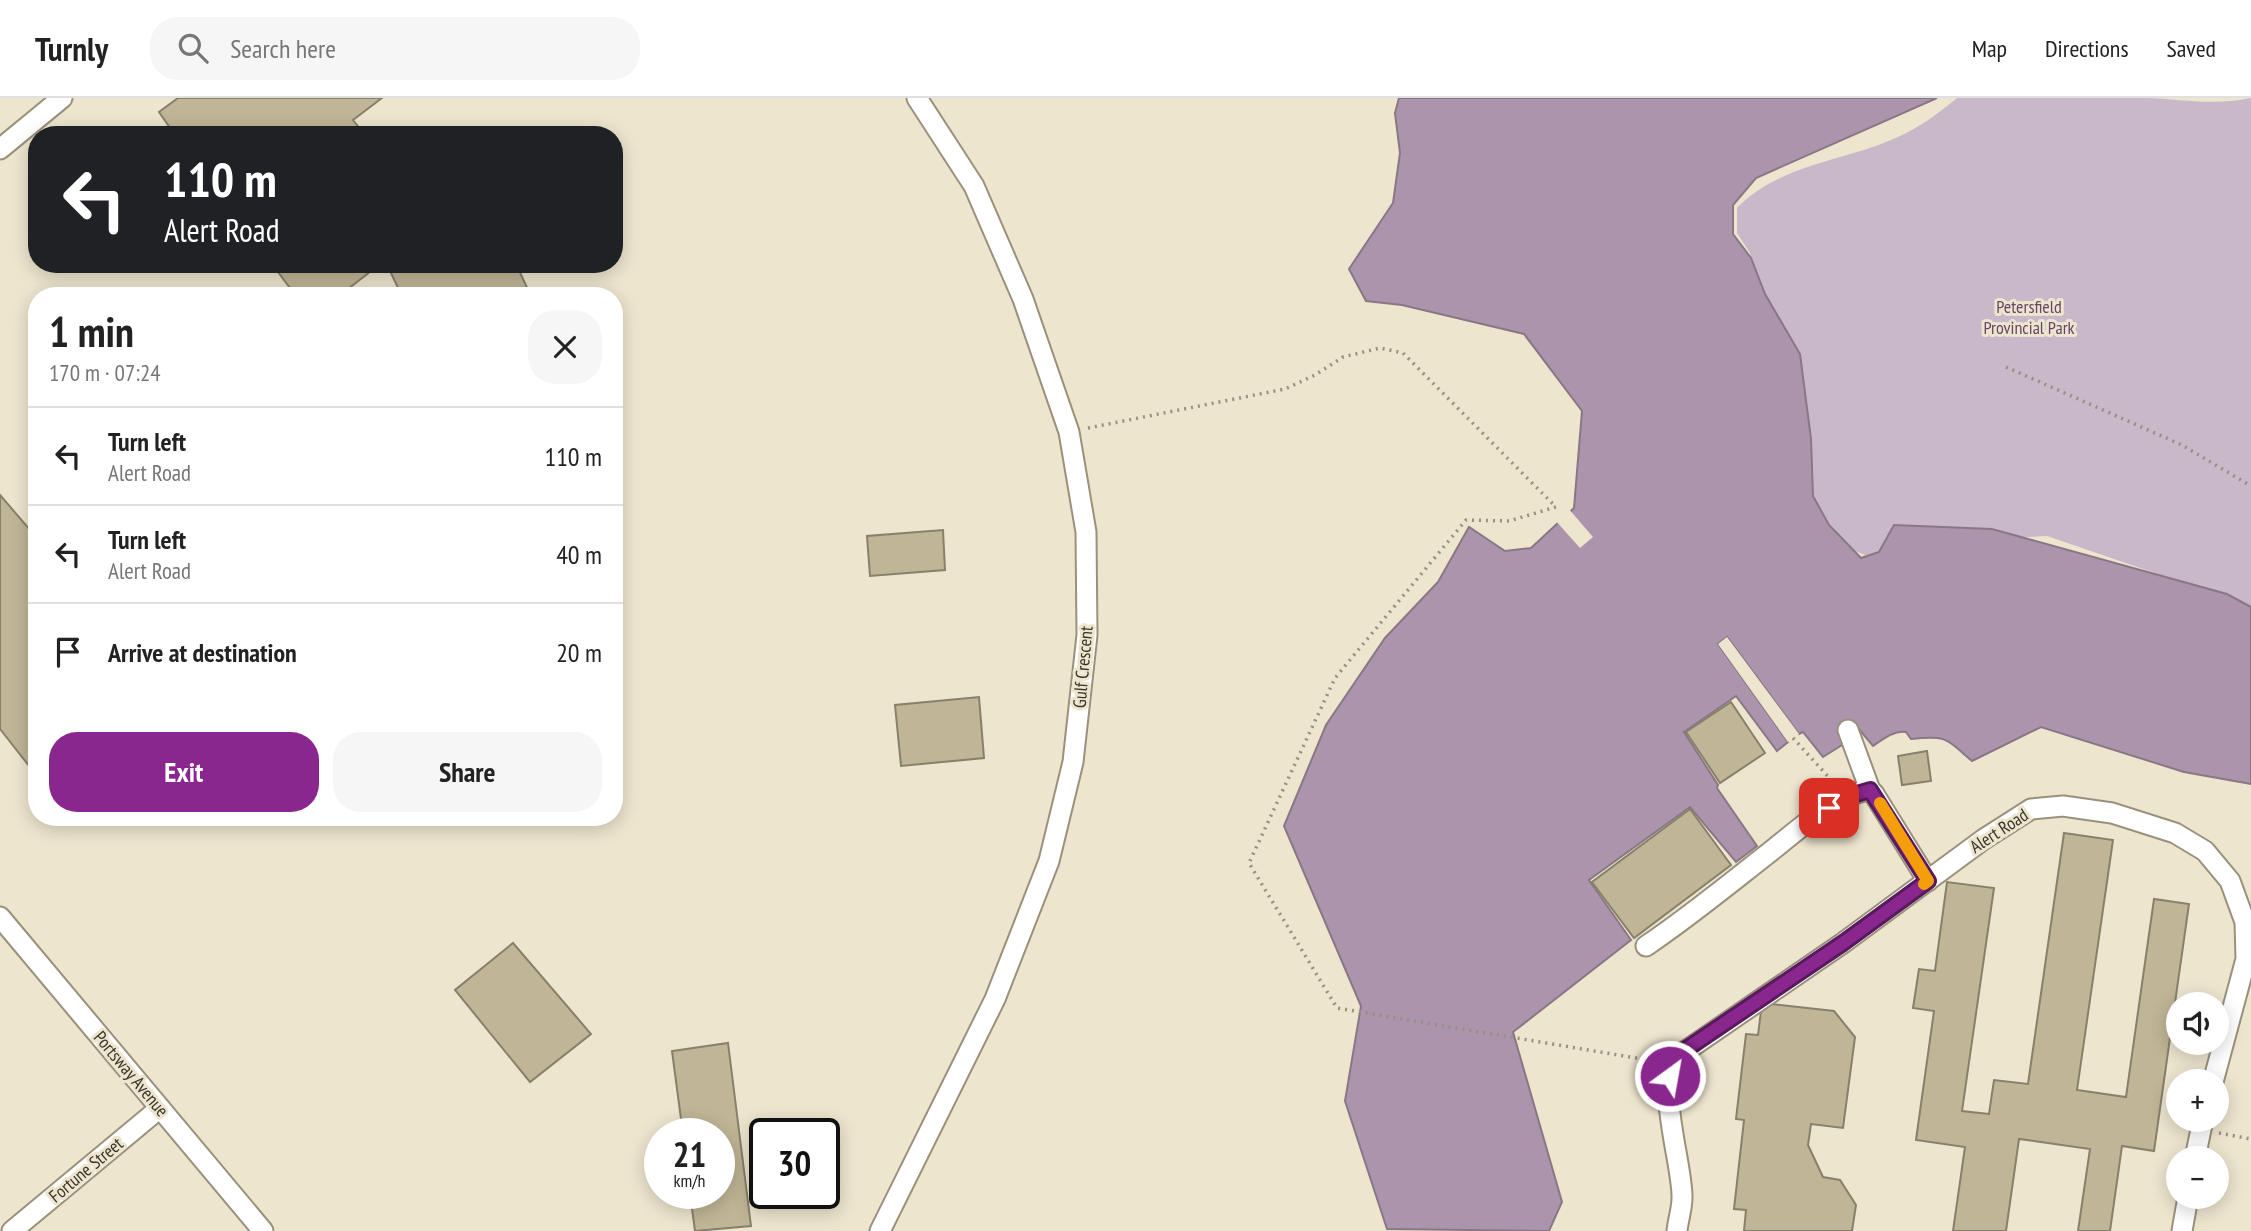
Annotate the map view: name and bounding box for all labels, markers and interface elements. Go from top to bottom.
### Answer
search box [150,17,640,80]
text: Turnly [35,27,108,70]
icon: search [174,29,212,67]
text: Search here [230,32,336,65]
text: Map [1972,33,2007,64]
text: Directions [2045,33,2129,64]
text: Saved [2167,33,2216,64]
text: 110 m [164,147,277,211]
icon: left [49,154,140,245]
text: Alert Road [164,209,280,251]
park label: Petersfield Provincial Park [1983,295,2075,339]
text: 1 min [49,304,134,359]
button: close [528,310,602,384]
text: 170 m · 07:24 [49,358,161,387]
text: Turn left [108,425,186,458]
icon: left [49,437,87,475]
text: 110 m [544,440,602,473]
text: Alert Road [108,458,191,487]
text: Turn left [108,523,186,556]
icon: left [49,535,87,573]
text: 40 m [556,538,602,571]
text: Alert Road [108,556,191,585]
street label: Gulf Crescent [1067,625,1098,709]
icon: arrive [49,633,87,671]
text: Arrive at destination [108,636,297,669]
text: 20 m [556,636,602,669]
button: Exit [49,732,319,812]
button: Share [333,732,602,812]
pin [1799,778,1859,838]
icon: arrive [1810,789,1848,827]
street label: Alert Road [1965,803,2032,858]
map controls [2166,992,2229,1209]
button: sound [2166,992,2229,1055]
street label: Portsway Avenue [89,1026,174,1121]
position arrow [1633,1039,1707,1113]
button: + [2166,1069,2229,1132]
speed limit sign: 30 [749,1118,840,1209]
text: 21 [673,1131,706,1177]
street label: Fortune Street [44,1132,127,1207]
button: − [2166,1146,2229,1209]
text: km/h [674,1169,705,1192]

